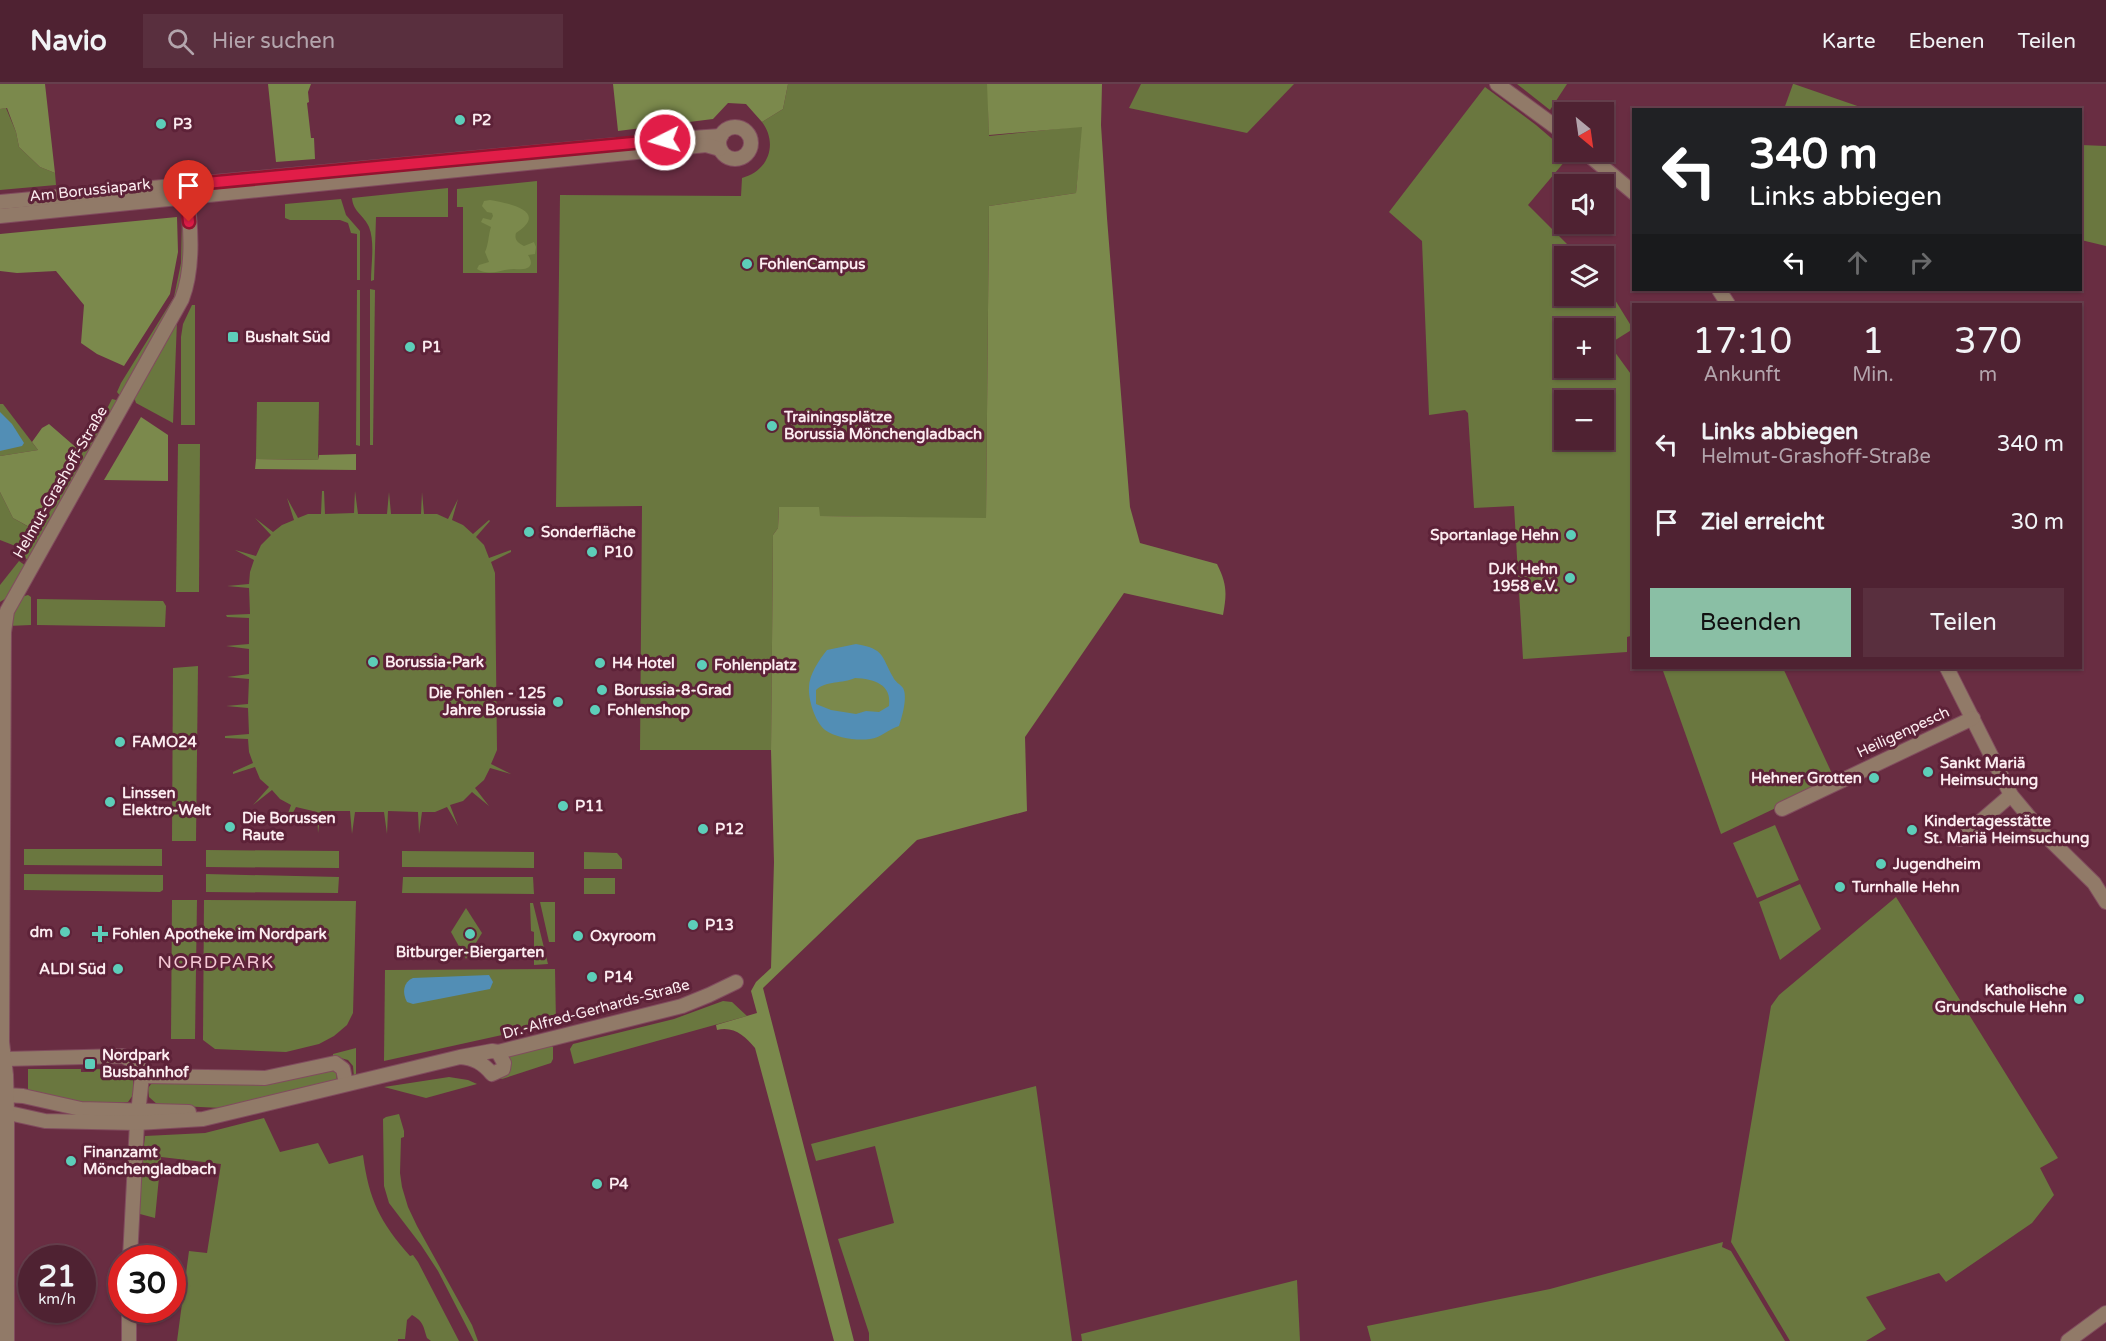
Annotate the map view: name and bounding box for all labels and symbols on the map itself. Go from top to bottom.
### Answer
north arrow [1554,102,1614,162]
position arrow [633,108,697,172]
place label: P2 [472,111,492,129]
marker: P2 [453,113,467,127]
place label: P3 [173,115,193,133]
marker: P3 [154,117,168,131]
pin [163,160,214,222]
street label: Am Borussiapark [29,175,151,205]
place label: FohlenCampus [759,255,865,274]
marker: FohlenCampus [740,257,754,271]
place label: Bushalt Süd [245,328,330,346]
marker: Bushalt Süd [226,330,240,344]
place label: P1 [422,338,442,356]
marker: P1 [403,340,417,354]
street label: Helmut-Grashoff-Straße [9,403,111,561]
place label: Trainingsplätze Borussia Mönchengladbach [783,408,982,444]
marker: Trainingsplätze Borussia Mönchengladbach [765,419,779,433]
place label: Sonderfläche [541,523,636,541]
marker: Sonderfläche [522,525,536,539]
place label: Sportanlage Hehn [1430,526,1559,545]
marker: Sportanlage Hehn [1564,528,1578,542]
place label: P10 [604,543,634,561]
marker: P10 [585,545,599,559]
place label: DJK Hehn 1958 e.V. [1488,560,1558,595]
marker: DJK Hehn 1958 e.V. [1563,571,1577,585]
place label: Borussia-Park [385,653,484,671]
place label: H4 Hotel [612,654,675,672]
marker: Borussia-Park [366,655,380,669]
marker: H4 Hotel [593,656,607,670]
place label: Fohlenplatz [714,656,797,675]
marker: Fohlenplatz [695,658,709,672]
place label: Borussia-8-Grad [614,681,732,699]
marker: Borussia-8-Grad [595,683,609,697]
place label: Die Fohlen - 125 Jahre Borussia [428,684,546,719]
marker: Die Fohlen - 125 Jahre Borussia [551,695,565,709]
place label: Fohlenshop [607,701,691,720]
marker: Fohlenshop [588,703,602,717]
street label: Heiligenpesch [1854,703,1952,761]
place label: FAMO24 [132,733,198,751]
marker: FAMO24 [113,735,127,749]
place label: Sankt Mariä Heimsuchung [1940,754,2038,790]
marker: Sankt Mariä Heimsuchung [1921,765,1935,779]
place label: Hehner Grotten [1751,769,1862,787]
marker: Hehner Grotten [1867,771,1881,785]
place label: Linssen Elektro-Welt [122,784,211,819]
marker: Linssen Elektro-Welt [103,795,117,809]
place label: P11 [575,797,604,815]
marker: P11 [556,799,570,813]
place label: Die Borussen Raute [242,809,336,844]
place label: Kindertagesstätte St. Mariä Heimsuchung [1924,812,2089,848]
marker: Die Borussen Raute [223,820,237,834]
place label: P12 [715,820,744,838]
marker: P12 [696,822,710,836]
marker: Kindertagesstätte St. Mariä Heimsuchung [1905,823,1919,837]
place label: Jugendheim [1892,855,1981,874]
marker: Jugendheim [1874,857,1888,871]
place label: Turnhalle Hehn [1851,878,1960,896]
marker: Turnhalle Hehn [1833,880,1847,894]
place label: P13 [705,916,734,934]
marker: P13 [686,918,700,932]
place label: dm [30,923,53,941]
marker: dm [58,925,72,939]
place label: Fohlen Apotheke im Nordpark [112,925,327,944]
marker: Fohlen Apotheke im Nordpark [93,927,107,941]
marker: Bitburger-Biergarten [463,927,477,941]
place label: Oxyroom [590,927,656,946]
marker: Oxyroom [571,929,585,943]
place label: Bitburger-Biergarten [396,943,544,962]
district label: NORDPARK [157,951,275,973]
place label: ALDI Süd [39,960,106,978]
marker: ALDI Süd [111,962,125,976]
place label: P14 [604,968,634,986]
marker: P14 [585,970,599,984]
street label: Dr.-Alfred-Gerhards-Straße [500,975,692,1043]
place label: Katholische Grundschule Hehn [1935,981,2068,1016]
marker: Katholische Grundschule Hehn [2072,992,2086,1006]
place label: Nordpark Busbahnhof [102,1046,189,1081]
marker: Nordpark Busbahnhof [83,1057,97,1071]
place label: Finanzamt Mönchengladbach [83,1143,216,1179]
marker: Finanzamt Mönchengladbach [64,1154,78,1168]
place label: P4 [609,1175,629,1193]
marker: P4 [590,1177,604,1191]
speed limit sign: 30 [108,1245,186,1323]

